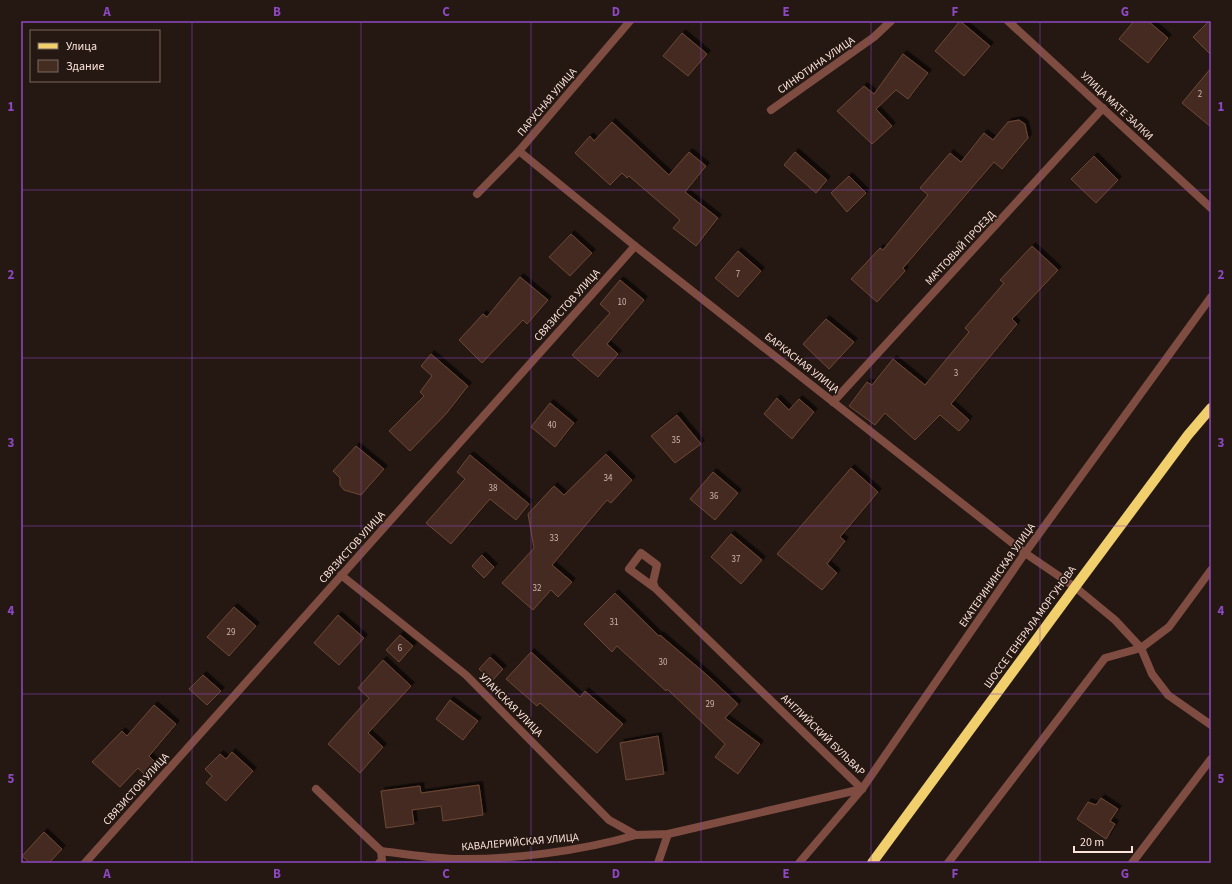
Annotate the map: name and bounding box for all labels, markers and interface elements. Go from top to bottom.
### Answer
text: A [102,3,111,21]
text: B [273,3,281,21]
text: C [442,3,450,21]
text: D [612,3,620,21]
text: E [782,3,790,21]
text: F [952,3,959,21]
text: G [1121,3,1129,21]
legend [30,30,160,82]
street label: СИНЮТИНА УЛИЦА [774,33,858,97]
text: Улица [66,38,97,55]
text: Здание [66,58,105,75]
street label: ПАРУСНАЯ УЛИЦА [514,65,580,139]
street label: УЛИЦА МАТЕ ЗАЛКИ [1077,68,1157,144]
house number: 2 [1198,88,1203,101]
text: 1 [8,98,15,116]
text: 1 [1218,98,1225,116]
street label: МАЧТОВЫЙ ПРОЕЗД [922,208,998,288]
text: 2 [8,266,15,284]
street label: СВЯЗИСТОВ УЛИЦА [531,266,603,344]
text: 2 [1218,266,1225,284]
house number: 7 [736,268,741,281]
house number: 10 [618,296,627,309]
street label: БАРКАСНАЯ УЛИЦА [762,329,842,397]
house number: 3 [954,367,959,380]
house number: 40 [548,419,557,432]
text: 3 [8,434,15,452]
house number: 35 [672,434,681,447]
text: 3 [1218,434,1225,452]
house number: 34 [604,472,613,485]
house number: 38 [489,482,498,495]
house number: 36 [710,490,719,503]
street label: СВЯЗИСТОВ УЛИЦА [316,508,388,586]
street label: ЕКАТЕРИНИНСКАЯ УЛИЦА [955,520,1039,630]
house number: 33 [550,532,559,545]
house number: 37 [732,553,741,566]
street label: ШОССЕ ГЕНЕРАЛА МОРГУНОВА [980,563,1080,691]
house number: 32 [533,582,542,595]
text: 4 [8,602,15,620]
text: 4 [1218,602,1225,620]
house number: 31 [610,616,618,629]
house number: 29 [227,626,236,639]
house number: 6 [398,642,403,655]
house number: 30 [659,656,668,669]
street label: УЛАНСКАЯ УЛИЦА [476,670,546,740]
street label: АНГЛИЙСКИЙ БУЛЬВАР [778,691,868,779]
house number: 29 [706,698,715,711]
street label: СВЯЗИСТОВ УЛИЦА [100,750,172,828]
text: 5 [8,770,15,788]
text: 5 [1218,770,1225,788]
scale bar [1074,828,1132,854]
street label: КАВАЛЕРИЙСКАЯ УЛИЦА [461,829,579,855]
text: 20 m [1080,834,1104,851]
text: A [102,865,111,883]
text: B [273,865,281,883]
text: C [442,865,450,883]
text: D [612,865,620,883]
text: E [782,865,790,883]
text: F [952,865,959,883]
text: G [1121,865,1129,883]

